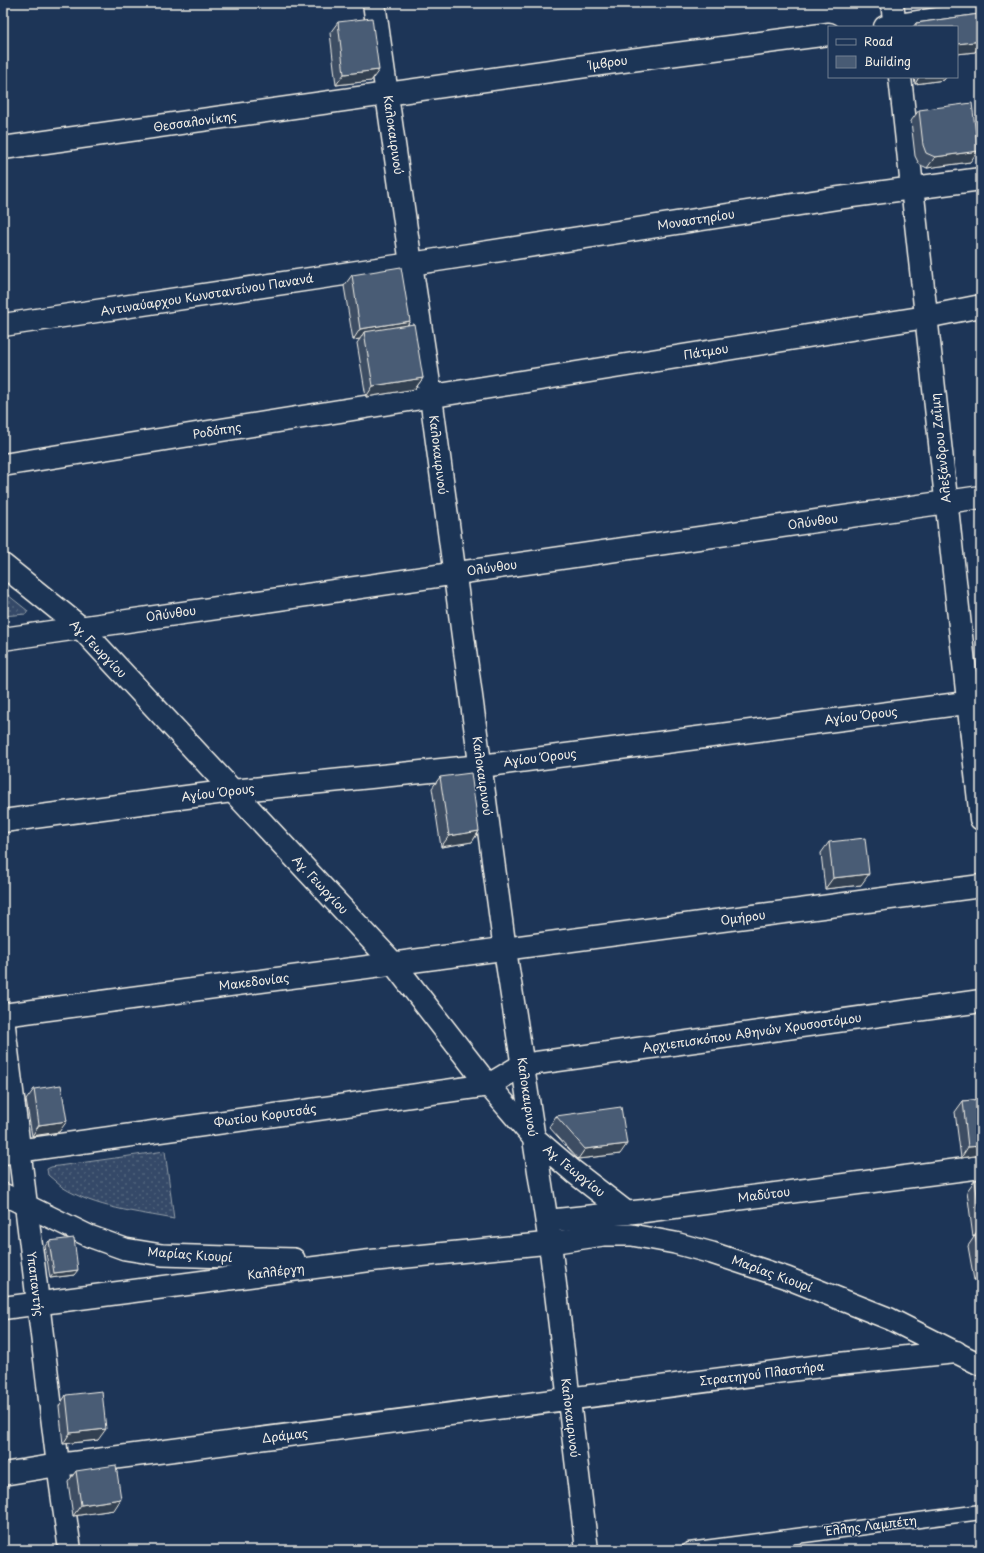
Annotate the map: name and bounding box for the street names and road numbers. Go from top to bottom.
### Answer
street label: Ίμβρου [585,50,629,74]
street label: Καλοκαιρινού [380,94,408,176]
street label: Θεσσαλονίκης [152,106,238,136]
street label: Μοναστηρίου [656,204,736,234]
street label: Αντιναύαρχου Κωνσταντίνου Πανανά [99,268,315,320]
street label: Πάτμου [682,339,730,363]
street label: Αλεξάνδρου Ζαΐμη [925,392,955,504]
street label: Καλοκαιρινού [425,414,453,496]
street label: Ροδόπης [191,417,242,443]
street label: Ολύνθου [787,509,839,533]
street label: Ολύνθου [466,555,518,579]
street label: Ολύνθου [145,601,197,625]
street label: Αγ. Γεωργίου [66,615,131,682]
street label: Αγίου Όρους [823,702,898,728]
street label: Καλοκαιρινού [469,735,497,817]
street label: Αγίου Όρους [502,744,577,770]
street label: Αγίου Όρους [180,779,255,805]
street label: Αγ. Γεωργίου [289,851,353,918]
street label: Ομήρου [719,905,767,929]
street label: Μακεδονίας [218,968,290,994]
street label: Αρχιεπισκόπου Αθηνών Χρυσοστόμου [641,1008,863,1056]
street label: Καλοκαιρινού [514,1056,542,1138]
street label: Φωτίου Κορυτσάς [212,1099,317,1131]
street label: Αγ. Γεωργίου [540,1140,610,1201]
street label: Μαδύτου [737,1182,791,1206]
street label: Μαρίας Κιουρί [147,1242,234,1266]
street label: Υπαπαντής [23,1250,49,1317]
street label: Μαρίας Κιουρί [729,1250,816,1296]
street label: Καλλέργη [246,1259,306,1283]
street label: Στρατηγού Πλαστήρα [698,1356,825,1390]
street label: Καλοκαιρινού [557,1377,585,1459]
street label: Δράμας [261,1423,309,1447]
street label: Έλλης Λαμπέτη [822,1510,918,1540]

